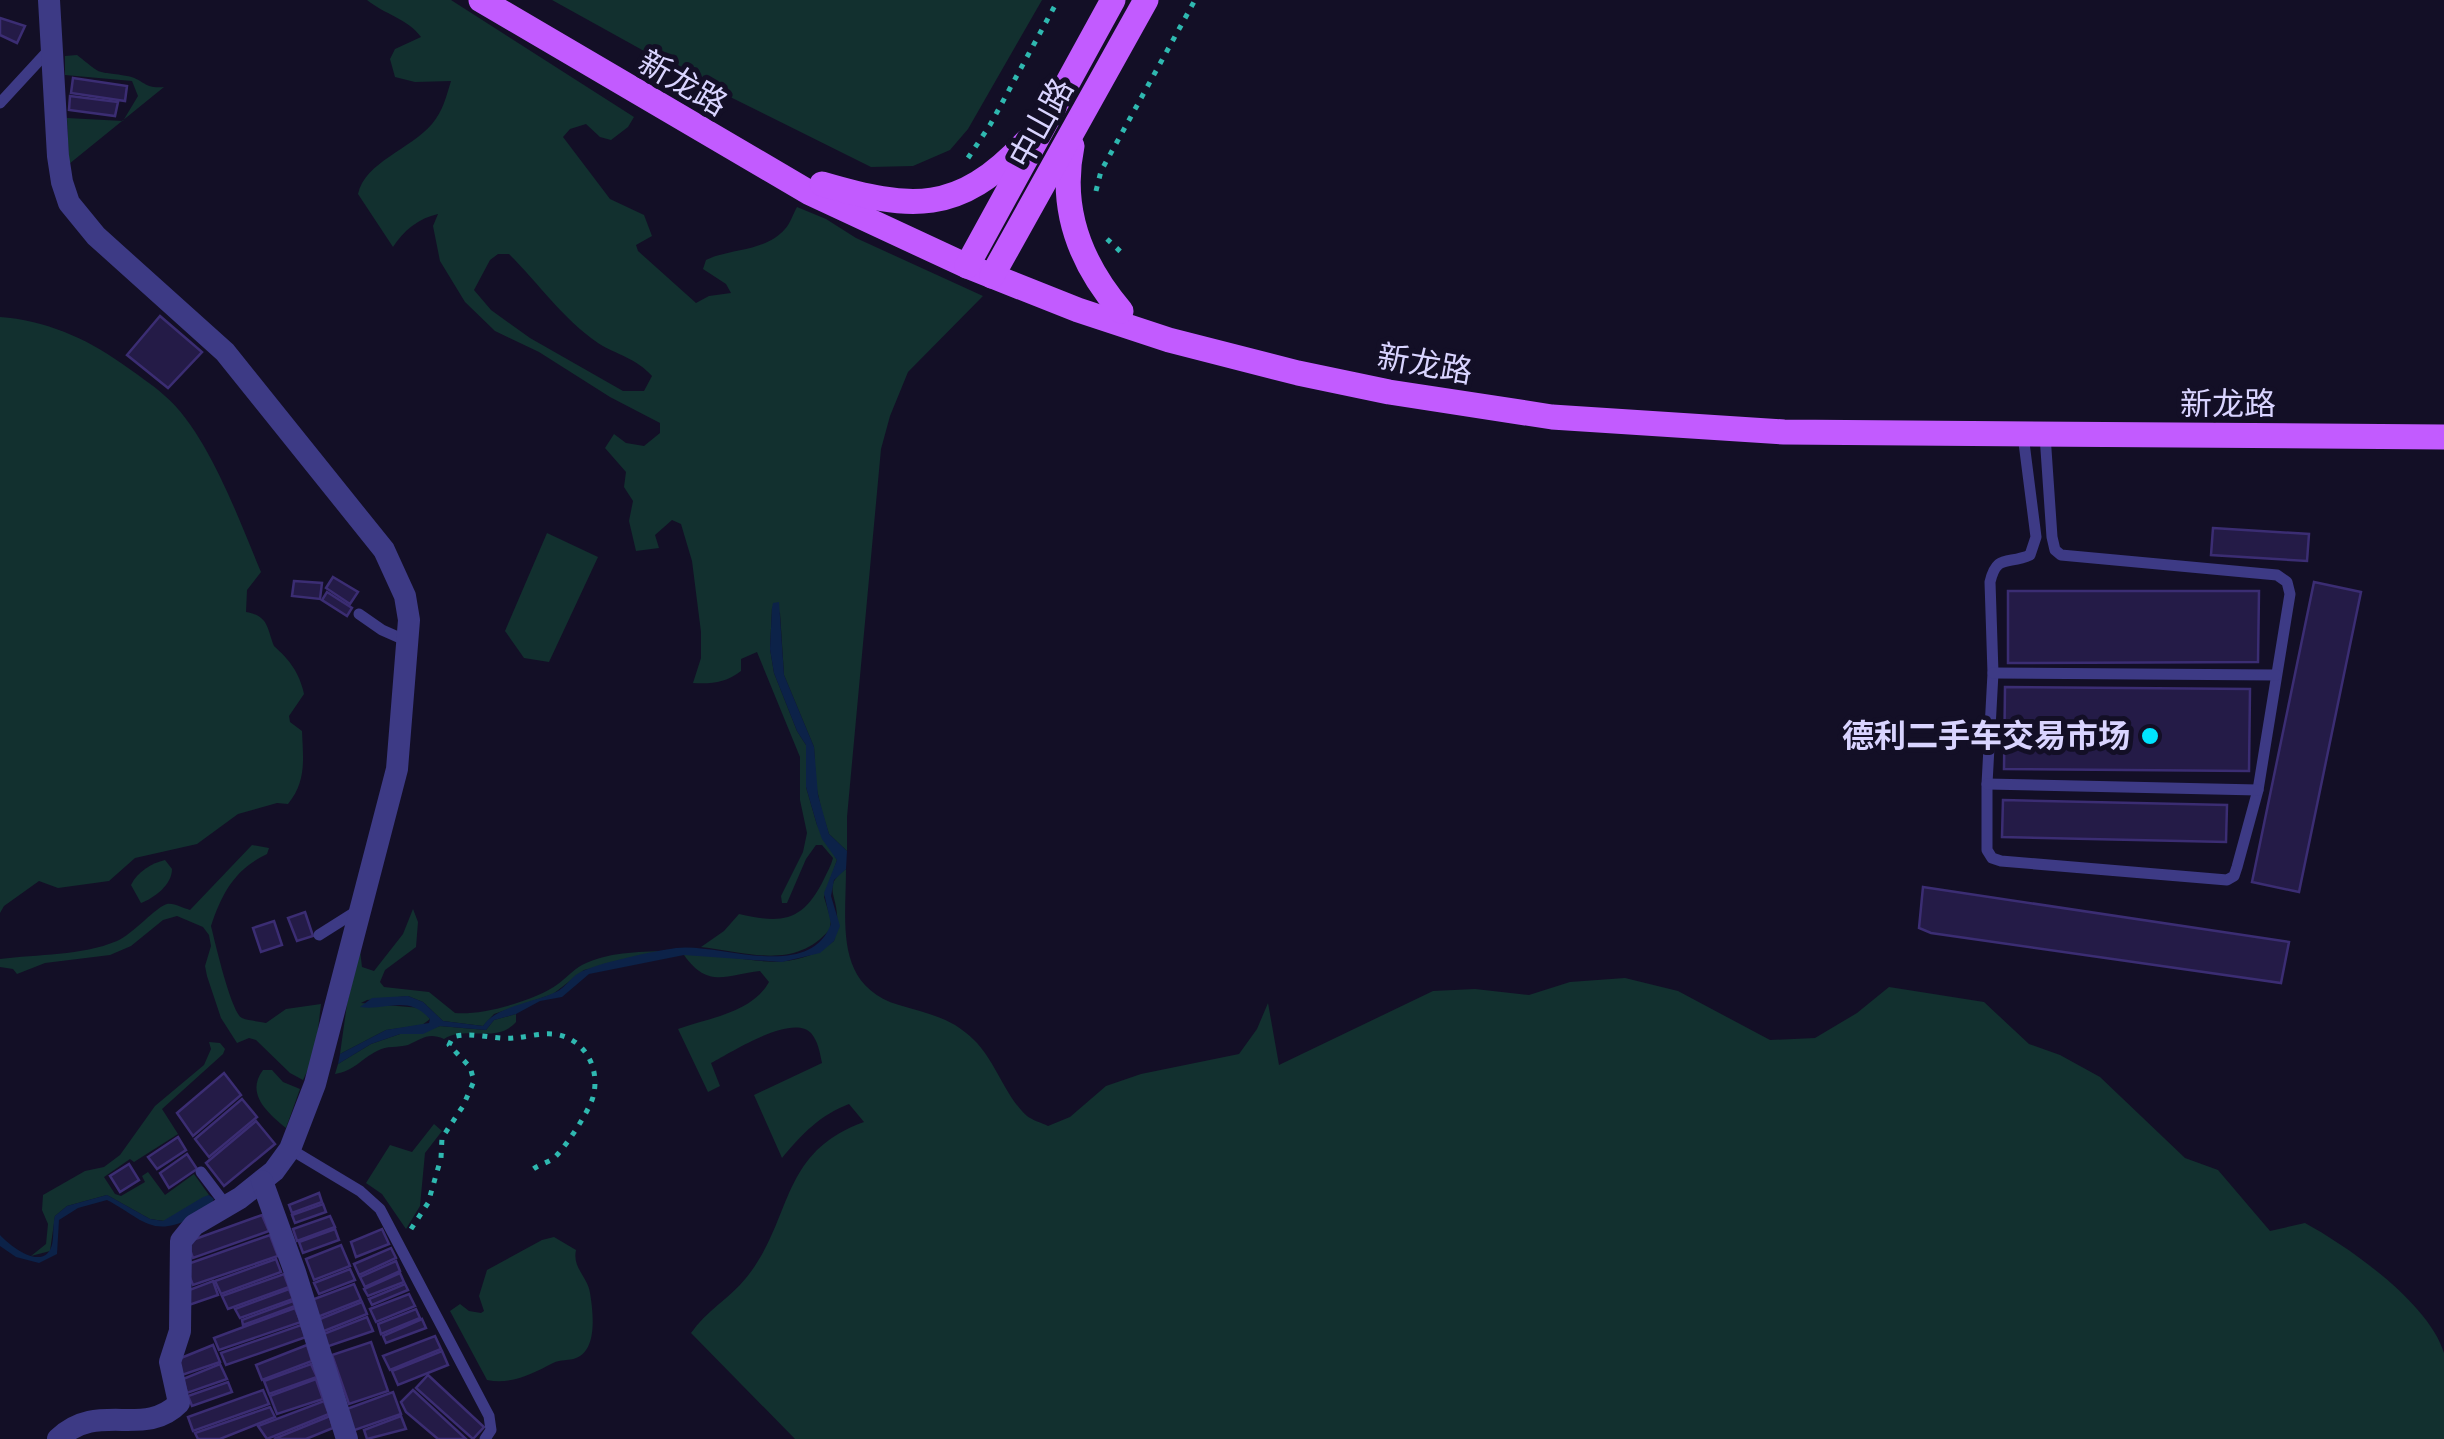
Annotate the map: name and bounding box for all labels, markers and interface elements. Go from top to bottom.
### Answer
street label: 新龙路 [631,43,734,125]
street label: 中山路 [1002,72,1083,175]
street label: 新龙路 [1374,338,1475,393]
street label: 新龙路 [2180,386,2276,425]
place label: 德利二手车交易市场 [1842,718,2130,757]
marker: 德利二手车交易市场 [2139,725,2161,747]

